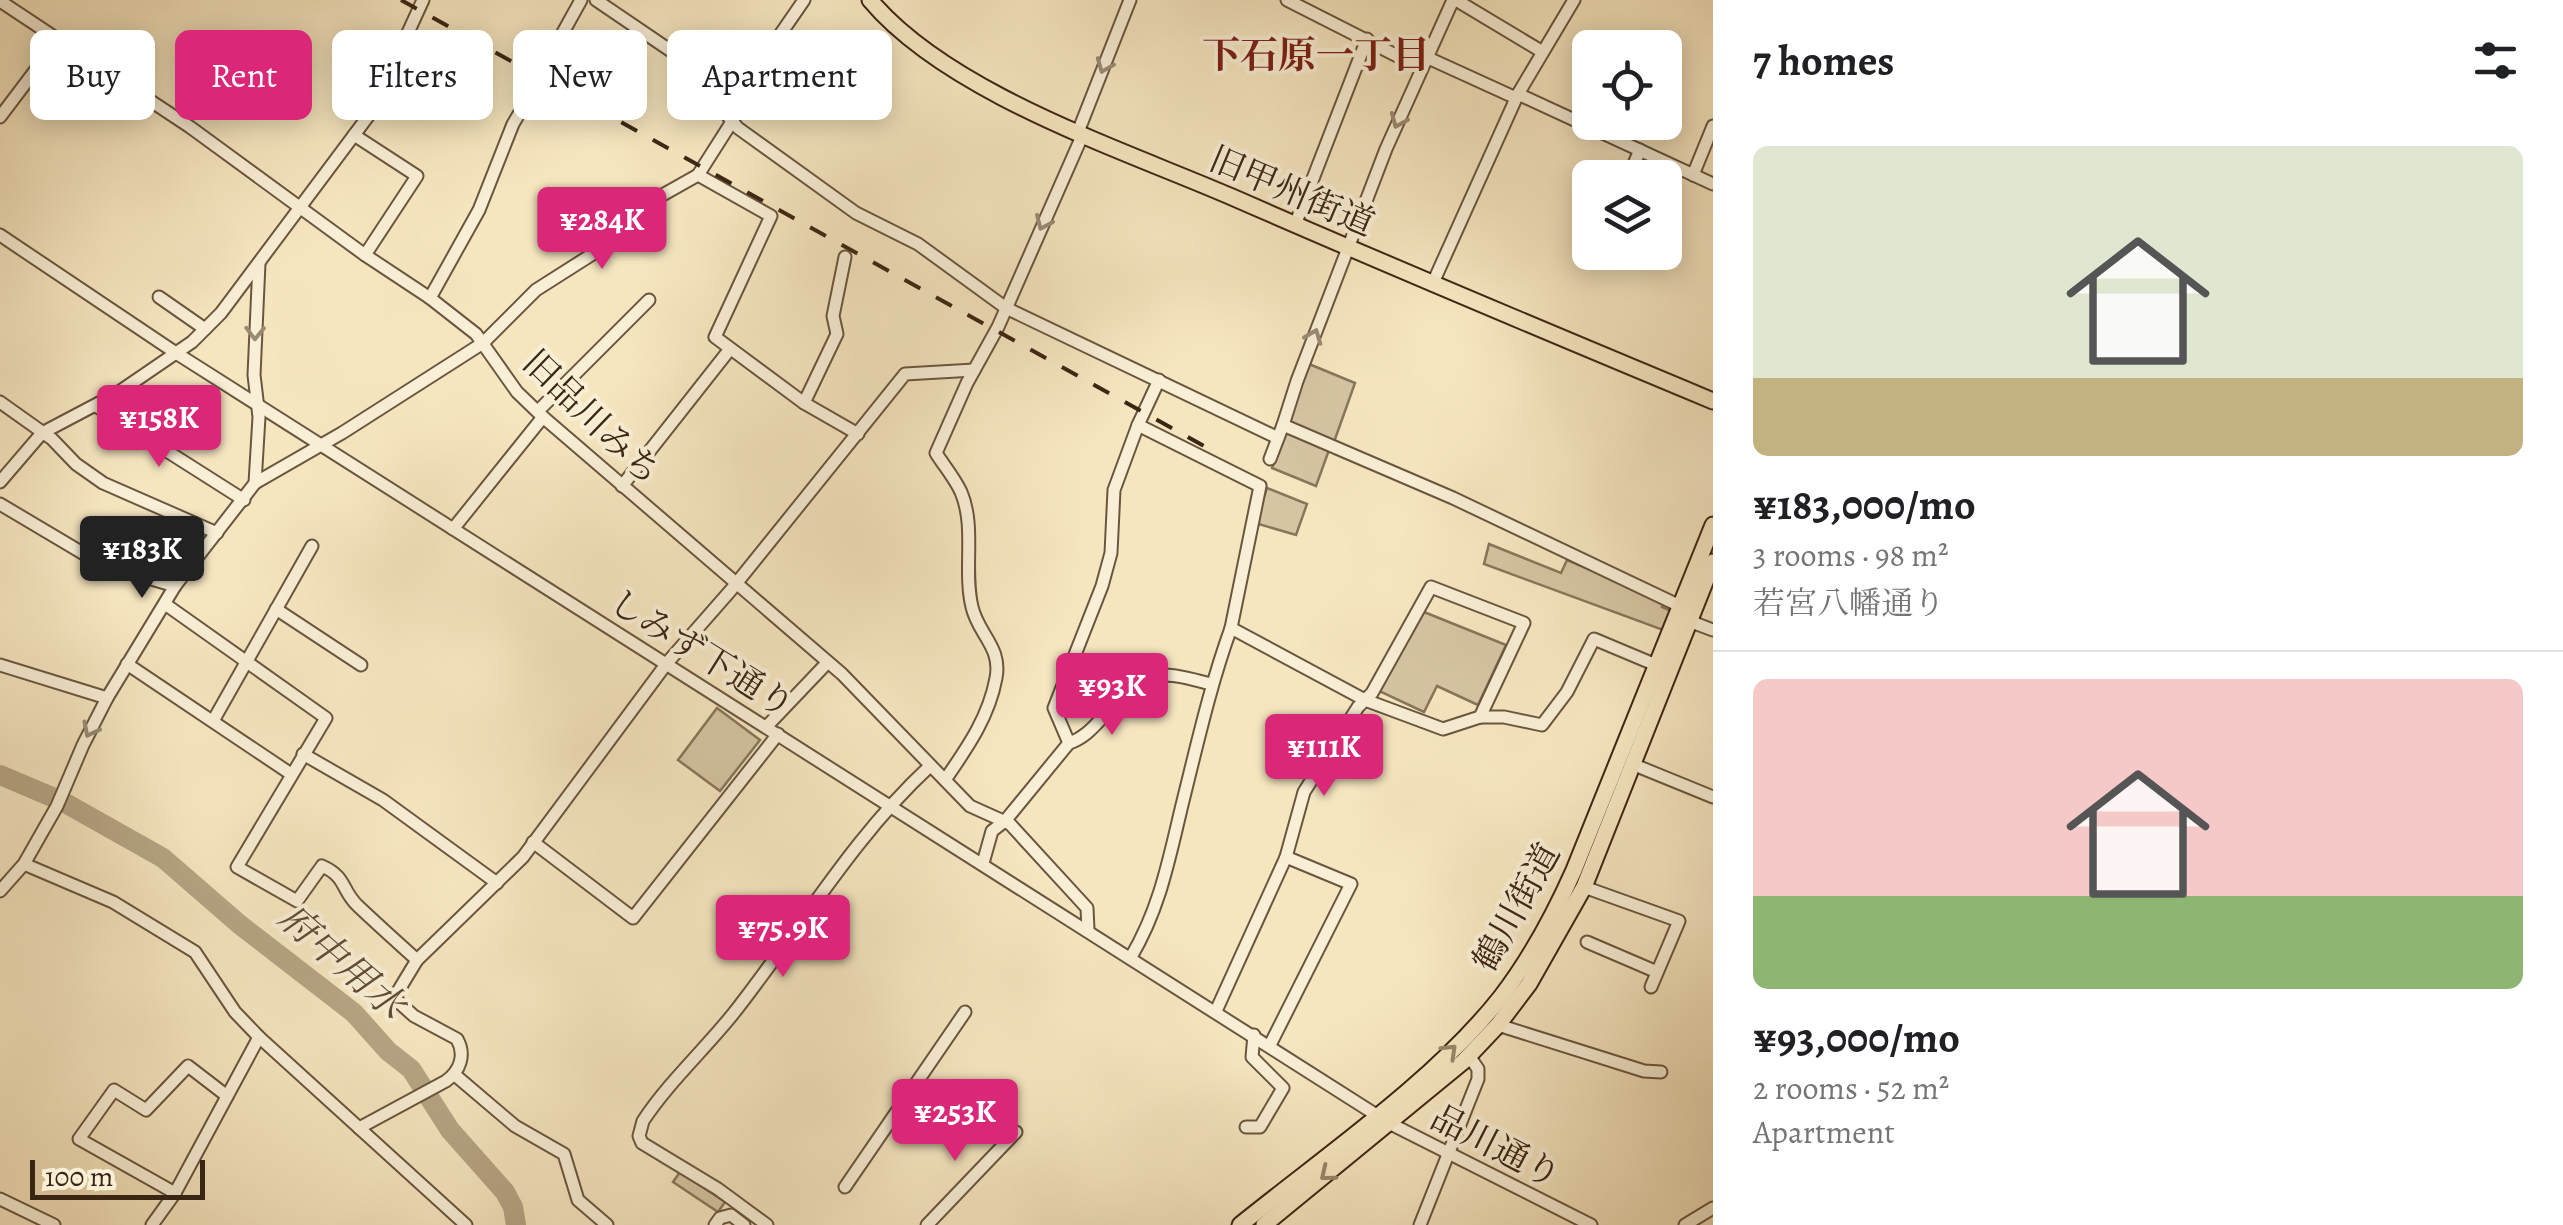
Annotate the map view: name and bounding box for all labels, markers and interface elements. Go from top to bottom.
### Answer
district label: 下石原一丁目 [1202,29,1430,81]
chip: Buy [30,30,155,120]
chip: Rent [175,30,312,120]
chip: Filters [332,30,493,120]
chip: New [513,30,647,120]
chip: Apartment [667,30,892,120]
map controls [1572,30,1682,270]
button: locate [1572,30,1682,140]
text: 7 homes [1753,32,1894,89]
icon: filters [2468,33,2523,88]
one-way arrow [1095,56,1115,74]
one-way arrow [1390,111,1410,129]
street label: 旧甲州街道 [1202,135,1382,247]
button: layers [1572,160,1682,270]
pin: ¥284K [532,187,672,272]
text: ¥284K [559,197,645,241]
icon: home [2048,211,2228,391]
one-way arrow [1035,213,1055,231]
one-way arrow [244,326,266,342]
one-way arrow [1302,328,1322,346]
street label: 旧品川みち [512,339,672,495]
pin: ¥158K [89,385,229,470]
text: ¥158K [119,395,199,439]
text: ¥183,000/mo [1753,476,1976,533]
pin: ¥183K [72,516,212,601]
text: ¥183K [102,526,182,570]
text: 3 rooms · 98 m² [1753,533,1949,577]
street label: しみず下通り [600,577,804,729]
text: 若宮八幡通り [1753,581,1945,625]
pin: ¥93K [1053,653,1171,738]
text: ¥93K [1078,663,1146,707]
pin: ¥111K [1254,714,1394,799]
one-way arrow [83,719,103,737]
text: ¥111K [1287,724,1361,768]
icon: home [2048,744,2228,924]
street label: 鶴川街道 [1461,834,1571,980]
water label: 府中用水 [268,892,419,1033]
pin: ¥75.9K [702,895,864,980]
text: ¥75.9K [738,905,828,949]
text: ¥93,000/mo [1753,1009,1960,1066]
one-way arrow [1439,1045,1457,1063]
text: 2 rooms · 52 m² [1753,1066,1949,1110]
pin: ¥253K [885,1079,1025,1164]
text: ¥253K [914,1089,996,1133]
street label: 品川通り [1423,1093,1569,1199]
text: Apartment [1753,1110,1895,1154]
scale bar [30,1155,205,1200]
text: 100 m [45,1158,113,1196]
one-way arrow [1320,1162,1338,1180]

